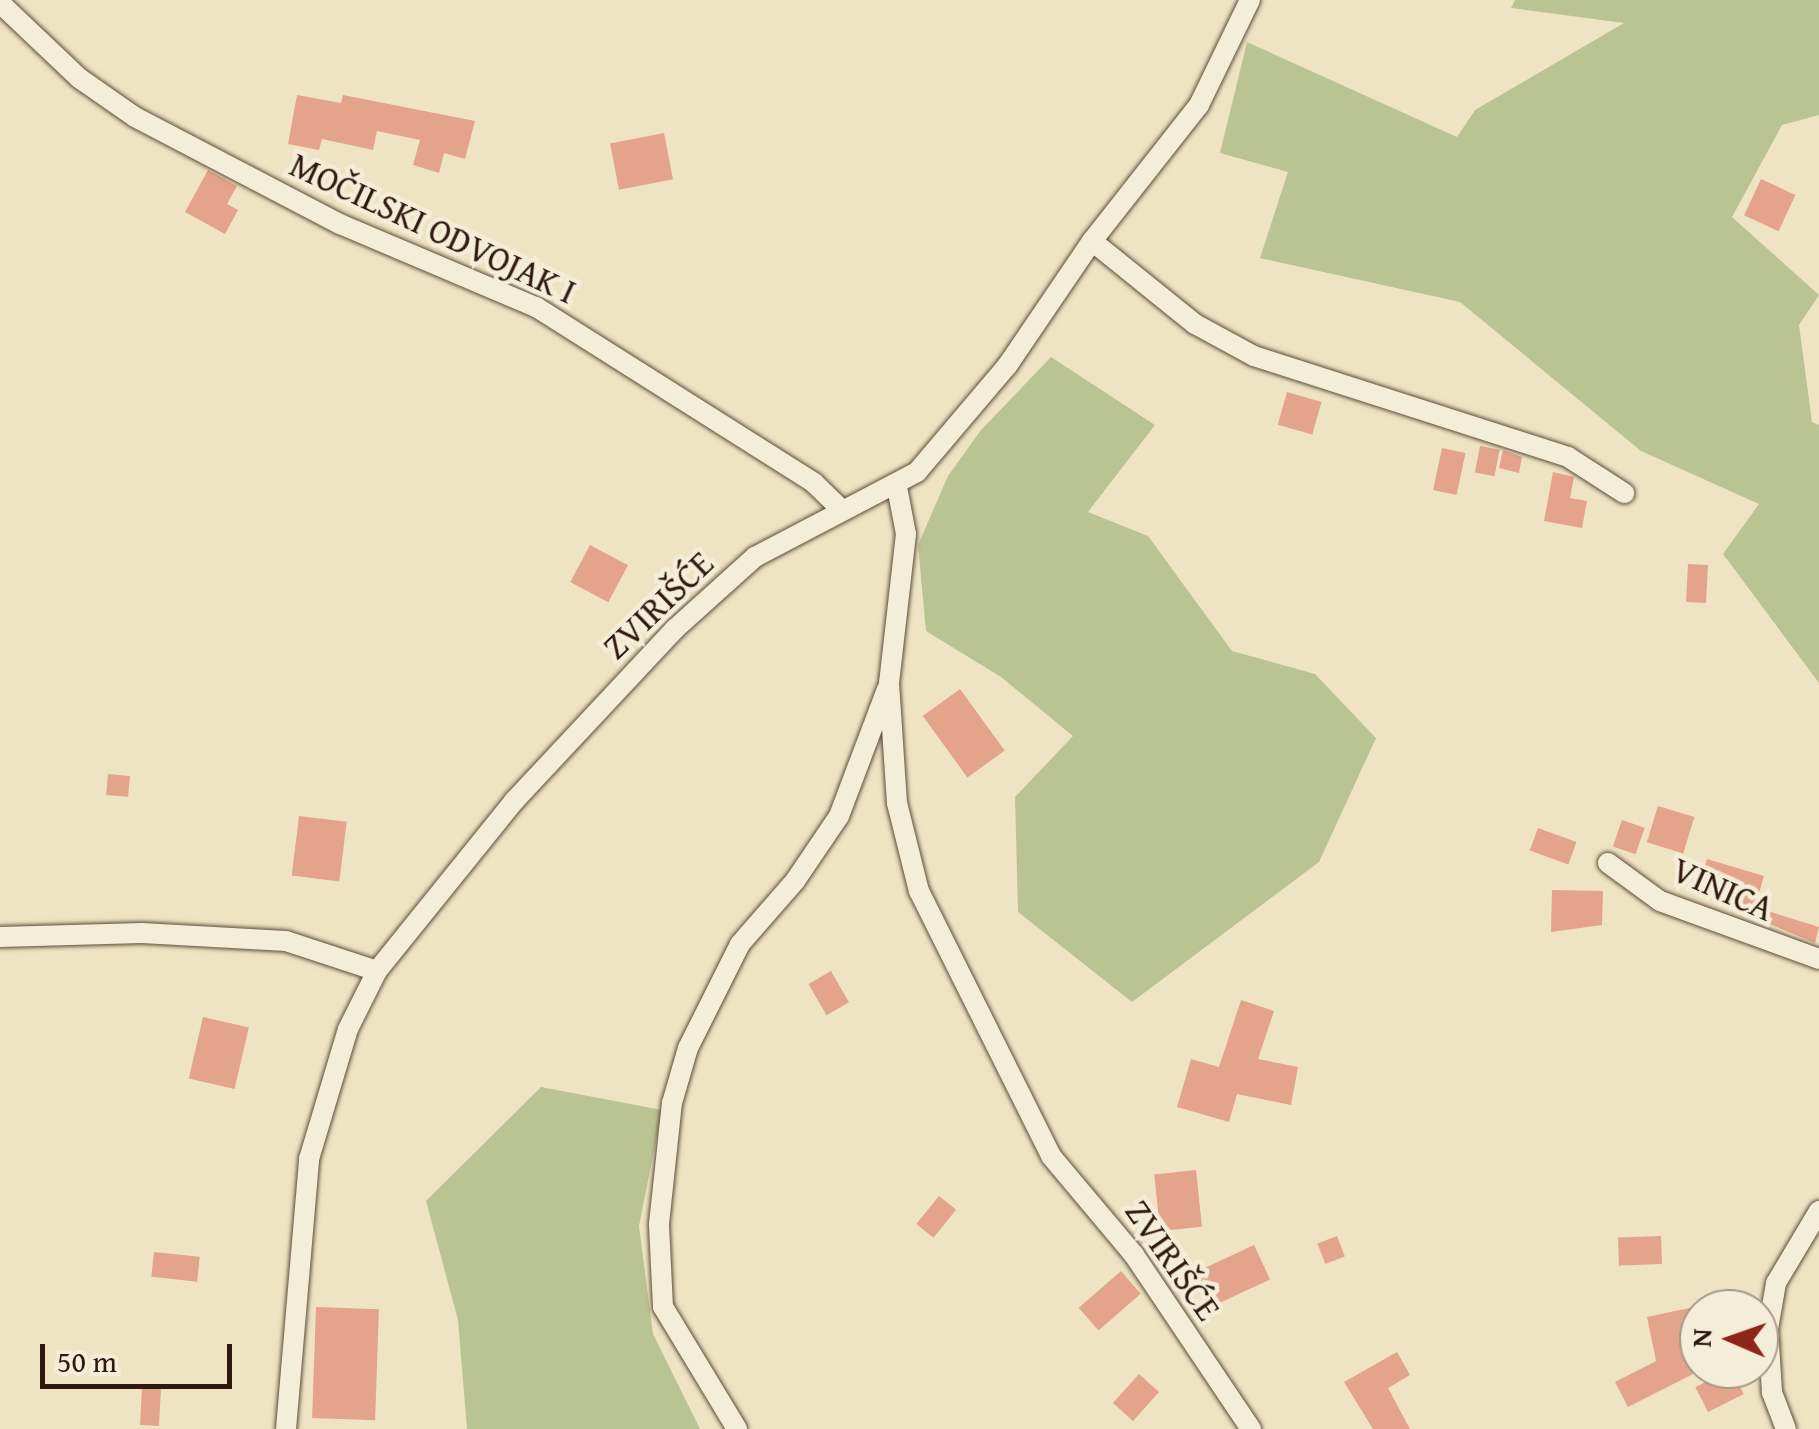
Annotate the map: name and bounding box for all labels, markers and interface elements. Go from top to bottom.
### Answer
street label: MOČILSKI ODVOJAK I [283,143,583,313]
street label: ZVIRIŠĆE [594,542,722,668]
street label: VINICA [1666,848,1780,930]
street label: ZVIRIŠĆE [1117,1192,1229,1328]
north arrow [1679,1289,1779,1389]
scale bar [45,1324,238,1386]
text: N [1680,1328,1721,1348]
text: 50 m [57,1339,117,1383]

